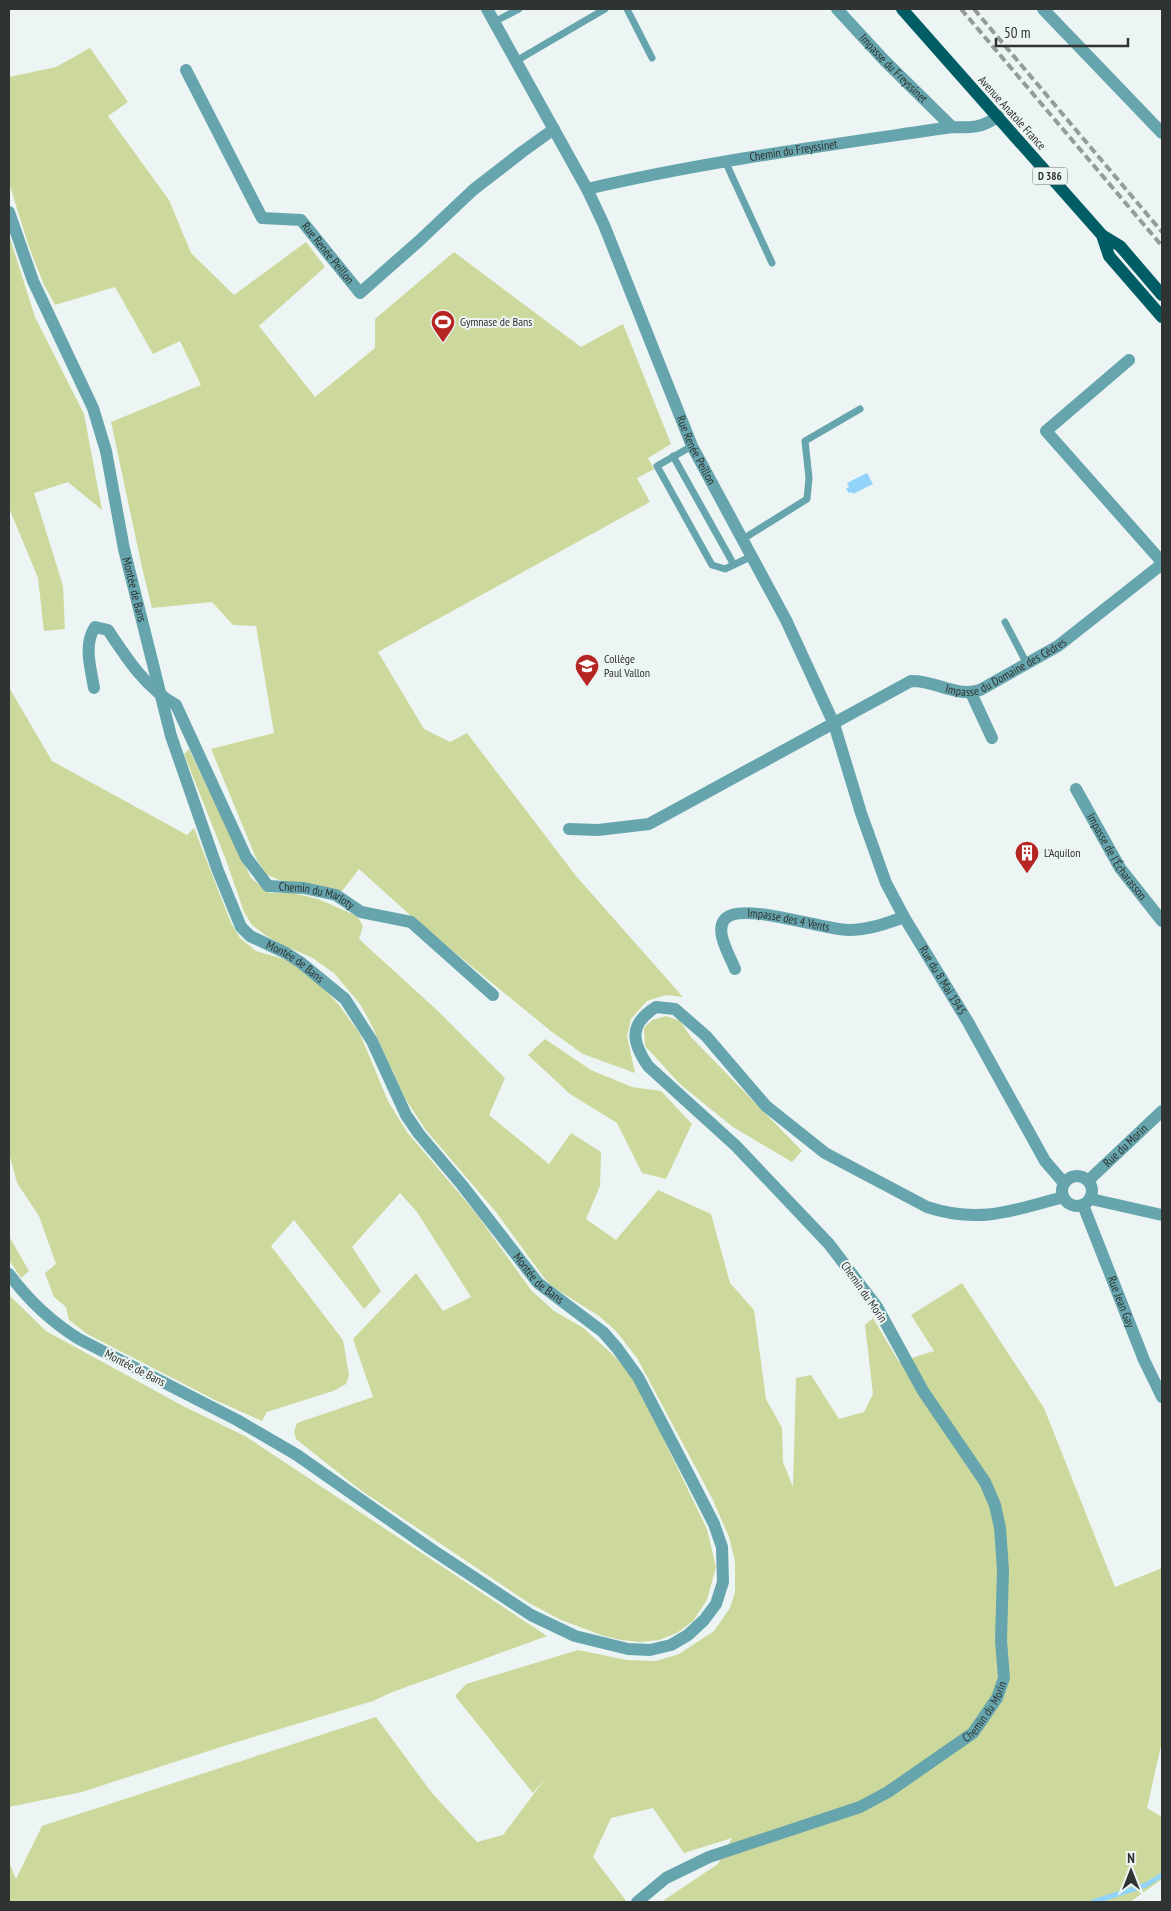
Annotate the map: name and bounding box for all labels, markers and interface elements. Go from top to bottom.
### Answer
scale bar [996,15,1128,47]
text: 50 m [1004,23,1030,42]
street label: Impasse du Freyssinet [857,30,932,106]
street label: Avenue Anatole France [975,73,1050,153]
street label: Chemin du Freyssinet [748,136,839,164]
road number: D 386 [1032,168,1068,185]
street label: Rue Renée Peillon [299,219,358,287]
sports icon: Gymnase de Bans [430,309,456,343]
place label: Gymnase de Bans [460,314,532,329]
street label: Rue Renée Peillon [674,413,719,487]
street label: Montée de Bans [119,556,150,623]
street label: Impasse du Domaine des Cèdres [944,634,1069,699]
place label: Collège Paul Vallon [604,651,650,680]
school or university icon: Collège Paul Vallon [574,653,600,687]
street label: Impasse de l'Écharasson [1084,810,1150,903]
building icon: L'Aquilon [1014,840,1040,874]
place label: L'Aquilon [1044,845,1081,860]
street label: Chemin du Marloty [278,879,358,913]
street label: Impasse des 4 Vents [747,905,831,934]
street label: Montée de Bans [264,937,327,986]
street label: Rue du 8 Mai 1945 [916,943,970,1018]
street label: Rue du Morin [1100,1121,1150,1170]
street label: Montée de Bans [510,1250,567,1307]
street label: Chemin du Morin [838,1258,891,1325]
street label: Rue Jean Gay [1105,1274,1139,1330]
street label: Montée de Bans [102,1346,168,1389]
street label: Chemin du Morin [959,1679,1009,1745]
north arrow [1106,1846,1156,1896]
text: N [1127,1849,1135,1867]

